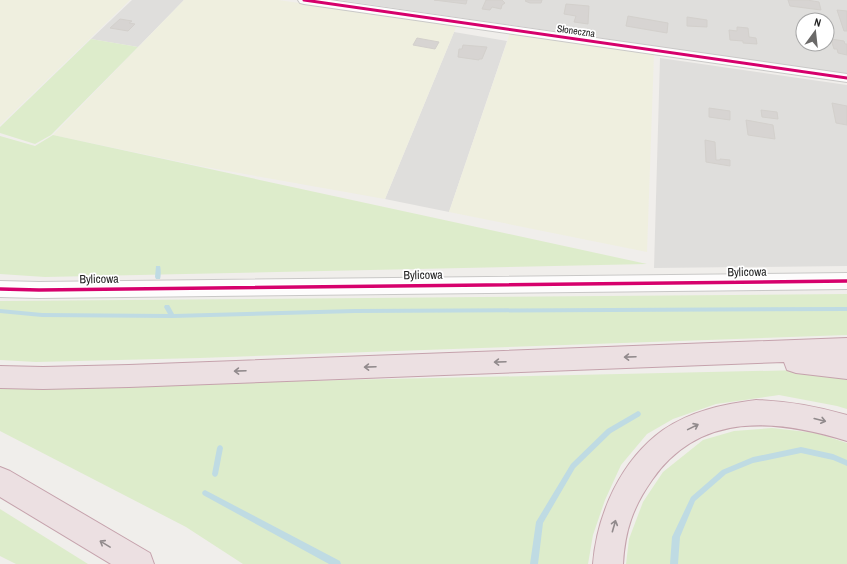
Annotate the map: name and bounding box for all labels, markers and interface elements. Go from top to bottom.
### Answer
north arrow [795,12,835,52]
text: N [813,15,823,30]
street label: Słoneczna [556,22,596,40]
street label: Bylicowa [727,264,767,280]
street label: Bylicowa [403,267,443,283]
street label: Bylicowa [79,271,119,287]
one-way arrow [624,353,637,361]
one-way arrow [494,358,507,365]
one-way arrow [364,363,377,370]
one-way arrow [234,368,247,375]
one-way arrow [813,416,826,424]
one-way arrow [687,423,699,430]
one-way arrow [611,519,618,532]
one-way arrow [100,540,111,548]

